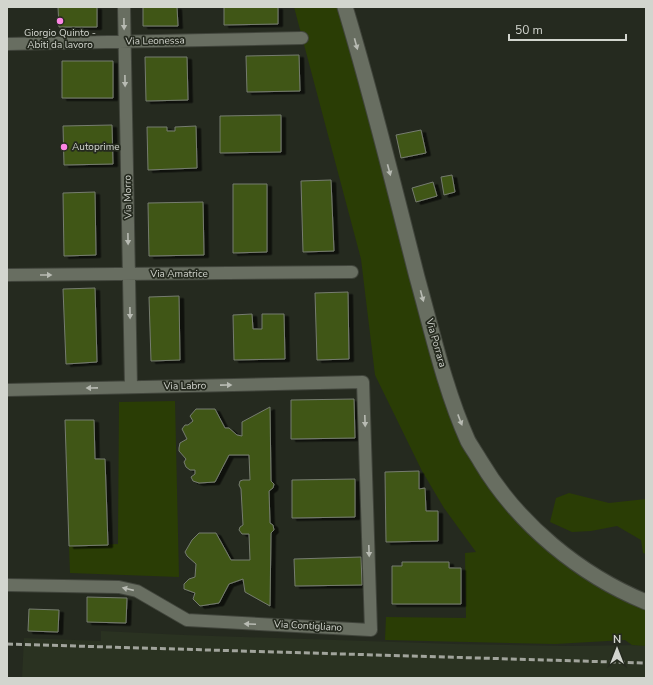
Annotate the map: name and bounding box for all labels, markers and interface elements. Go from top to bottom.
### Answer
marker: Giorgio Quinto - Abiti da lavoro [55,16,65,26]
scale bar [509,16,626,42]
one-way arrow [121,18,127,31]
text: 50 m [515,22,543,38]
place label: Giorgio Quinto - Abiti da lavoro [24,26,96,52]
street label: Via Leonessa [124,33,185,49]
one-way arrow [353,38,359,51]
one-way arrow [122,75,128,88]
place label: Autoprime [72,140,120,154]
marker: Autoprime [59,142,69,152]
one-way arrow [386,164,392,176]
street label: Via Morro [121,175,135,220]
one-way arrow [125,233,132,245]
street label: Via Amatrice [149,267,208,281]
one-way arrow [40,272,53,278]
one-way arrow [420,289,426,302]
one-way arrow [127,307,133,320]
street label: Via Porrara [422,316,450,369]
street label: Via Labro [163,379,207,393]
one-way arrow [220,382,233,388]
one-way arrow [85,385,98,391]
one-way arrow [458,414,464,426]
one-way arrow [361,415,368,427]
one-way arrow [366,545,372,558]
one-way arrow [122,585,135,591]
street label: Via Contigliano [273,617,343,635]
one-way arrow [244,620,256,627]
north arrow [597,629,637,669]
text: N [613,632,621,647]

